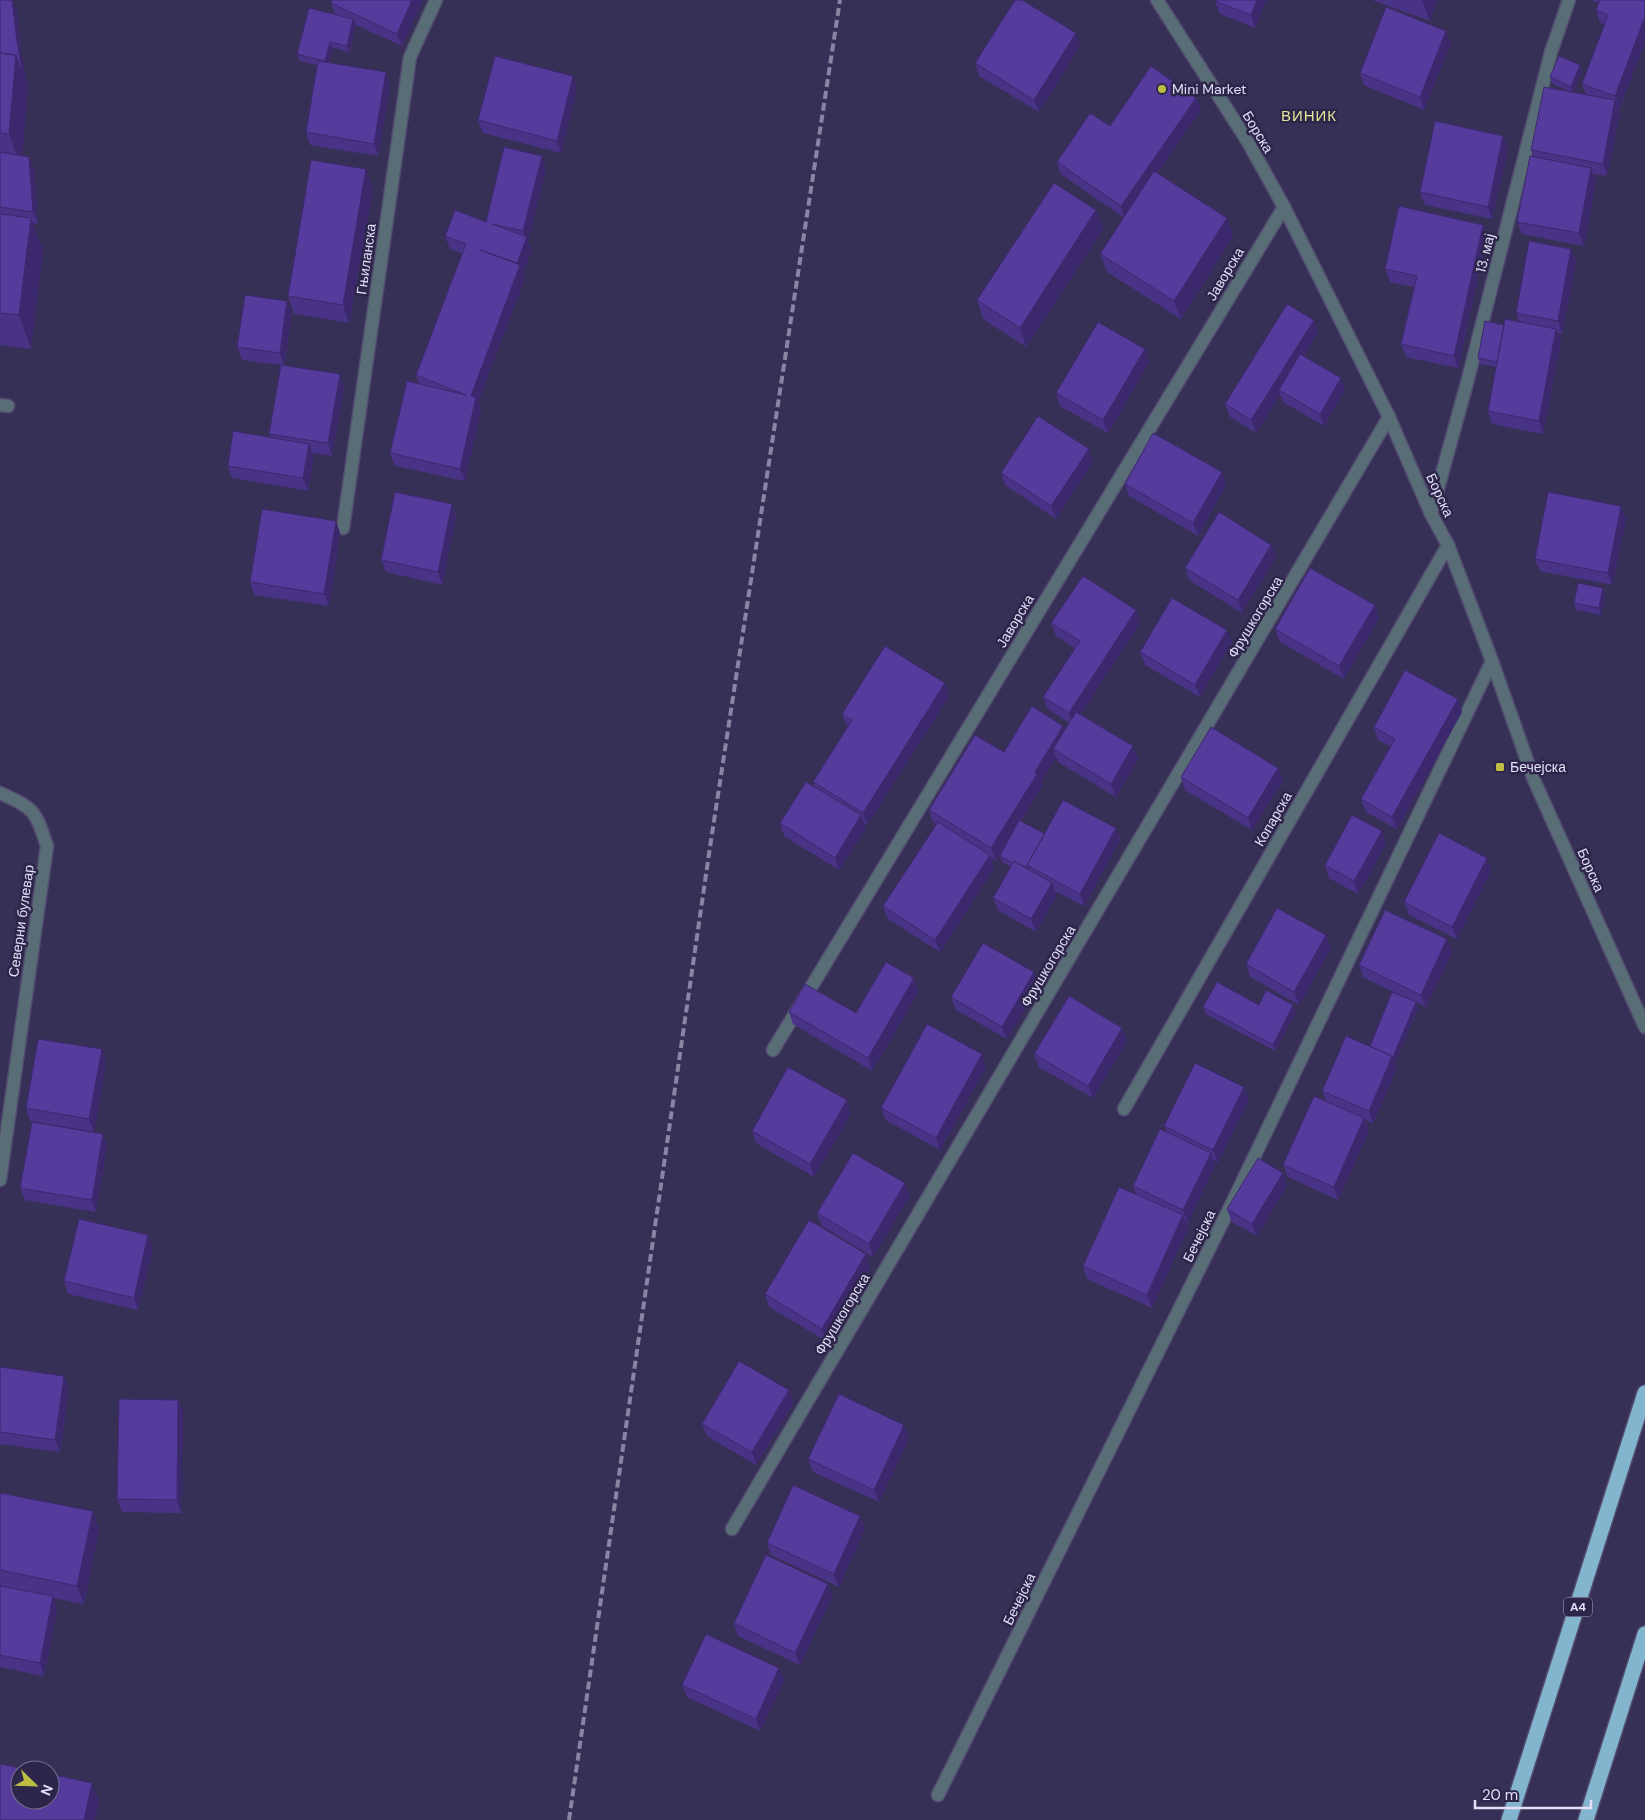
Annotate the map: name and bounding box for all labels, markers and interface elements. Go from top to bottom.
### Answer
place label: Mini Market [1172,80,1247,98]
marker: Mini Market [1156,83,1168,95]
district label: ВИНИК [1281,106,1337,126]
street label: Борска [1238,108,1278,157]
street label: Гњиланска [352,222,380,296]
street label: 13. мај [1471,232,1499,274]
street label: Јаворска [1202,244,1248,304]
street label: Борска [1422,470,1458,520]
street label: Фрушкогорска [1224,573,1287,661]
street label: Јаворска [992,591,1038,651]
place label: Бечејска [1510,758,1566,776]
marker: Бечејска [1494,761,1506,773]
street label: Копарска [1250,788,1296,850]
street label: Борска [1573,845,1609,895]
street label: Северни булевар [4,863,38,978]
street label: Фрушкогорска [1017,922,1080,1010]
street label: Бечејска [1179,1207,1219,1265]
street label: Фрушкогорска [811,1270,874,1358]
street label: Бечејска [999,1570,1039,1628]
road number: A4 [1564,1598,1592,1616]
north arrow [10,1760,60,1810]
scale bar [1475,1778,1591,1810]
text: N [37,1782,57,1798]
text: 20 m [1482,1785,1518,1805]

